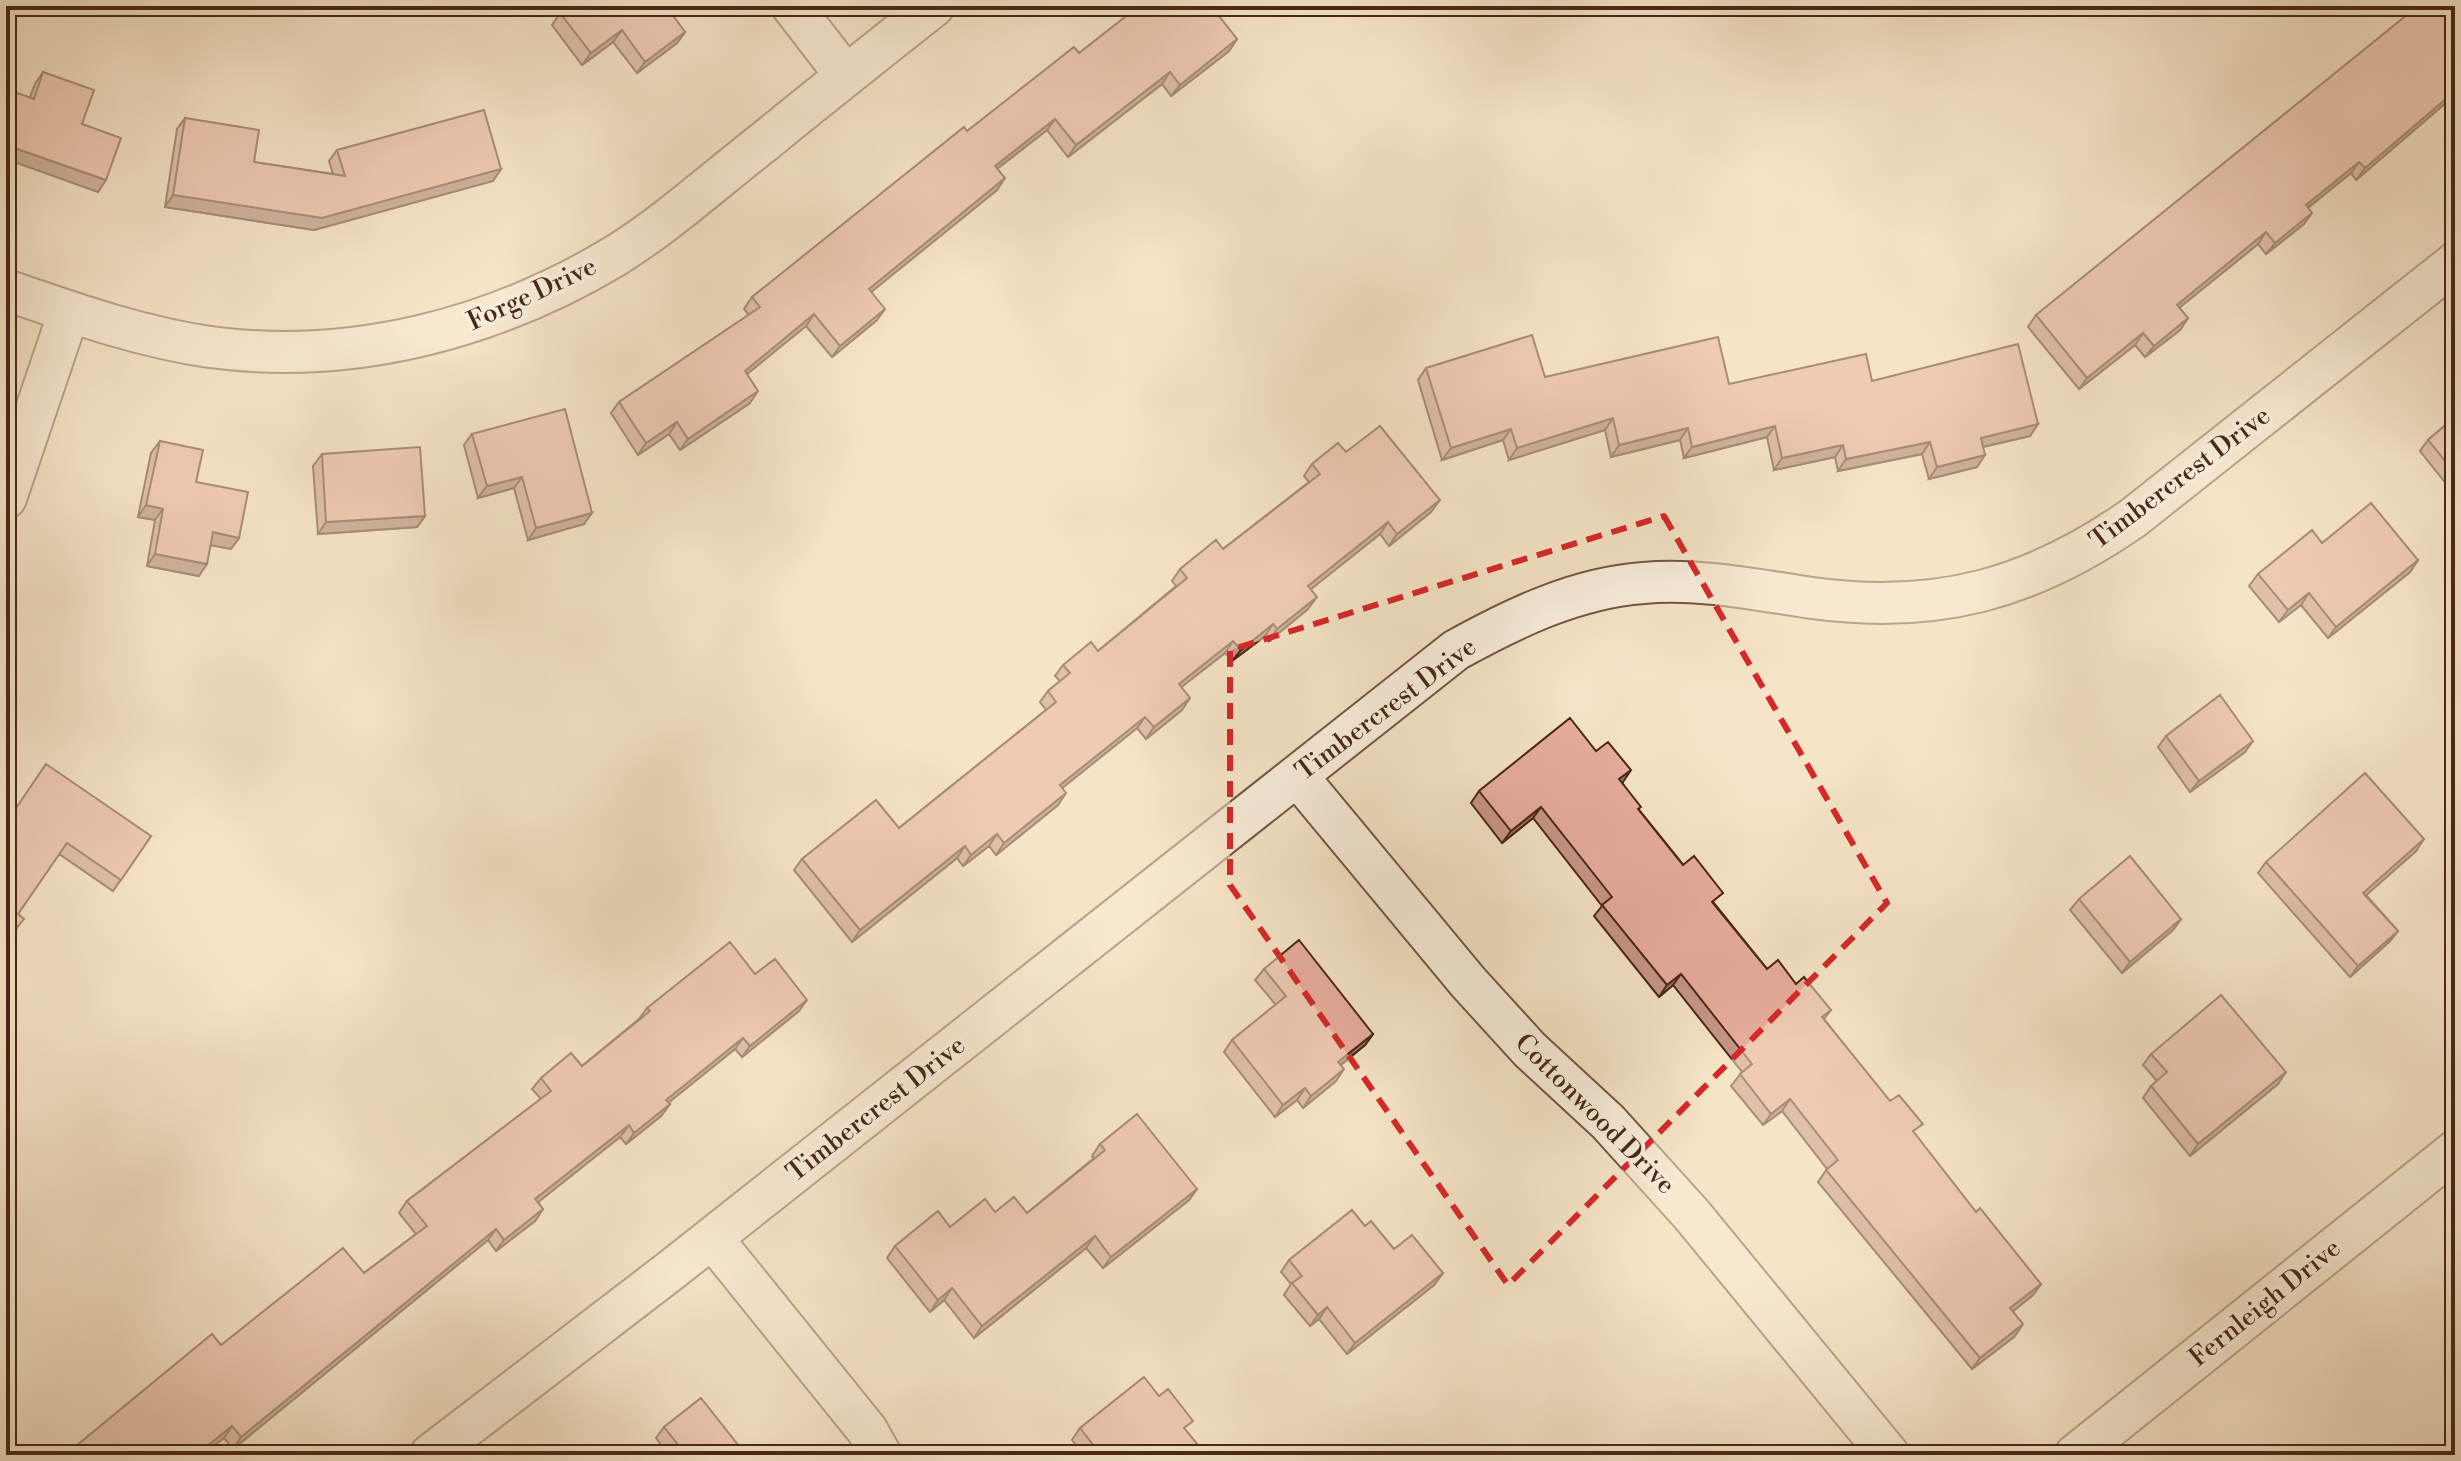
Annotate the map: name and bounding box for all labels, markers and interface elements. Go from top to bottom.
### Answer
street label: Forge Drive [462,250,602,338]
street label: Timbercrest Drive [2083,400,2277,556]
street label: Timbercrest Drive [1289,631,1483,787]
street label: Cottonwood Drive [1508,1027,1682,1201]
street label: Timbercrest Drive [780,1029,972,1189]
street label: Fernleigh Drive [2183,1232,2347,1374]

